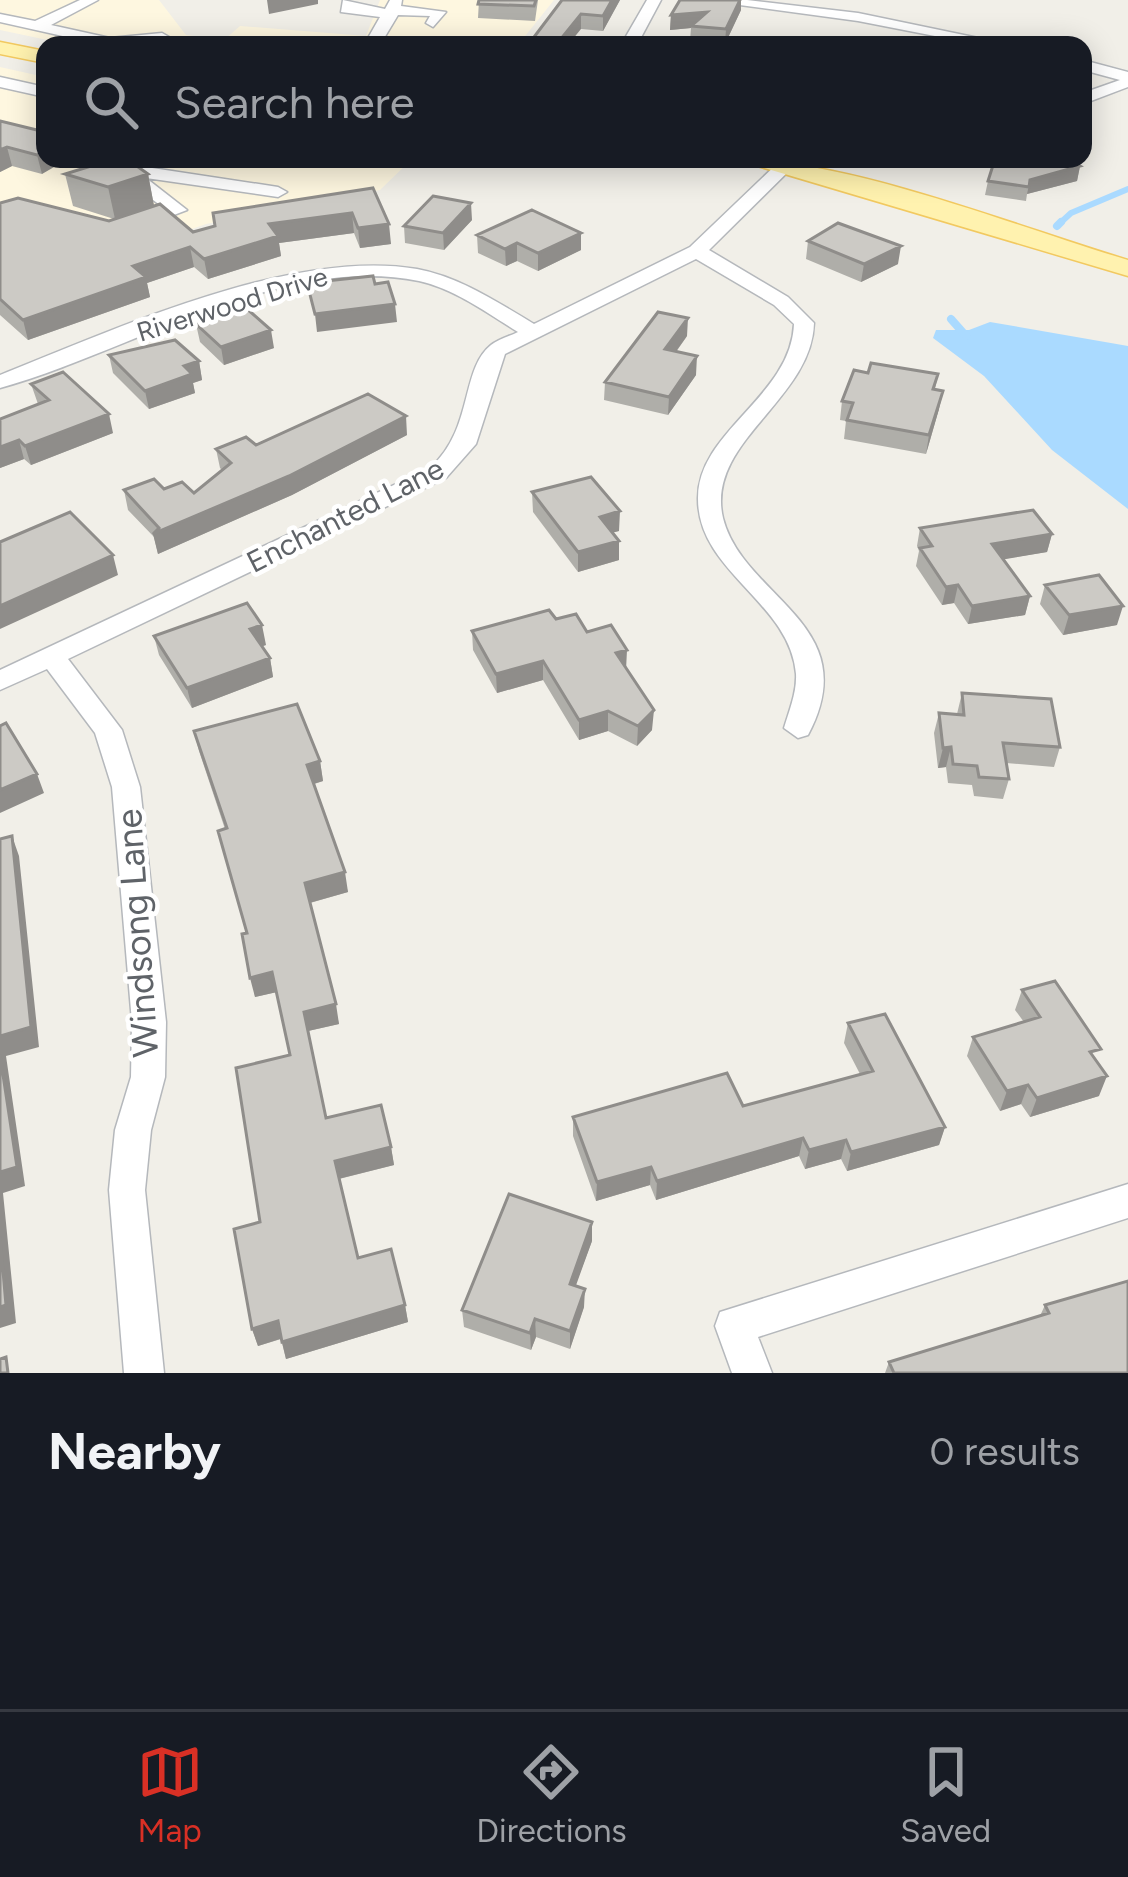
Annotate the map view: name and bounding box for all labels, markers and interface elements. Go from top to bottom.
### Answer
search box [36,36,1092,168]
icon: search [78,69,144,135]
text: Search here [174,75,414,129]
street label: Riverwood Drive [133,259,331,349]
street label: Enchanted Lane [240,449,450,581]
street label: Windsong Lane [107,807,167,1059]
text: Nearby [48,1421,221,1482]
text: 0 results [929,1428,1080,1475]
tab: Map [137,1739,203,1850]
tab: Directions [476,1739,627,1850]
tab: Saved [900,1739,991,1850]

